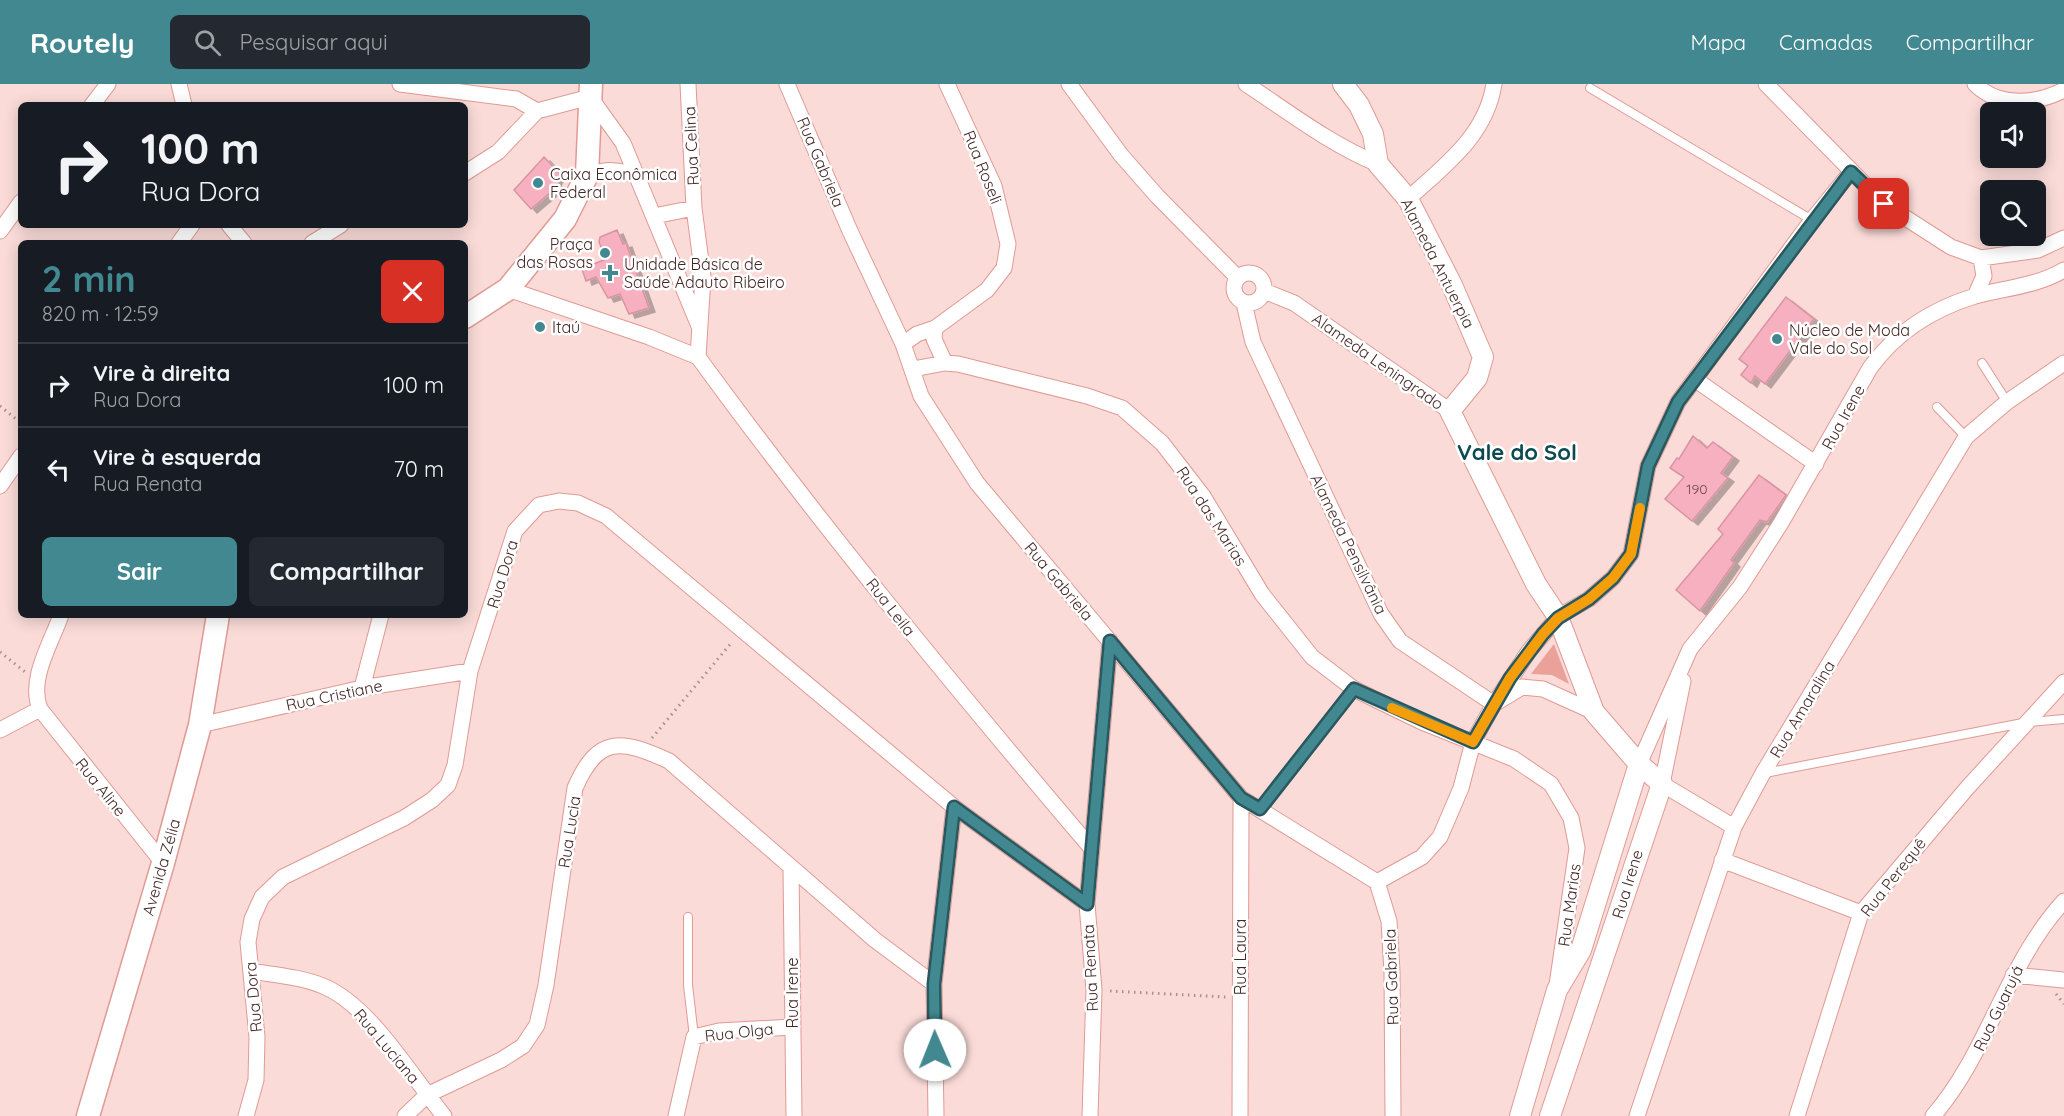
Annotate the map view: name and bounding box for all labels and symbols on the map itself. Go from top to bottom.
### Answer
street label: Rua Celina [679,106,703,186]
street label: Rua Gabriela [793,114,849,210]
street label: Rua Roseli [959,127,1007,207]
place label: Caixa Econômica Federal [550,164,677,202]
marker: Caixa Econômica Federal [531,176,545,190]
pin [1858,178,1909,229]
street label: Alameda Antuerpia [1397,195,1479,331]
place label: Praça das Rosas [517,234,593,272]
marker: Praça das Rosas [598,246,612,260]
place label: Unidade Básica de Saúde Adauto Ribeiro [624,254,785,292]
marker: Unidade Básica de Saúde Adauto Ribeiro [601,264,619,282]
street label: Alameda Leningrado [1309,308,1447,414]
place label: Itaú [552,317,580,337]
marker: Itaú [533,320,547,334]
place label: Núcleo de Moda Vale do Sol [1789,320,1910,358]
marker: Núcleo de Moda Vale do Sol [1770,332,1784,346]
street label: Rua Irene [1817,381,1869,453]
district label: Vale do Sol [1457,438,1577,466]
street label: Rua das Marias [1172,462,1252,570]
street label: Alameda Pensilvânia [1306,471,1392,617]
house number: 190 [1686,480,1708,498]
street label: Rua Dora [482,537,522,611]
street label: Rua Gabriela [1020,538,1098,624]
street label: Rua Leila [862,574,920,640]
street label: Rua Amaralina [1765,657,1839,761]
street label: Rua Cristiane [284,675,384,715]
street label: Rua Aline [71,754,131,820]
street label: Rua Lucia [553,795,585,869]
street label: Avenida Zélia [138,816,184,918]
street label: Rua Perequê [1856,833,1930,921]
street label: Rua Irene [1607,847,1647,921]
street label: Rua Marias [1553,862,1585,948]
street label: Rua Laura [1230,919,1250,995]
street label: Rua Renata [1078,924,1102,1012]
street label: Rua Gabriela [1379,928,1403,1026]
street label: Rua Irene [782,958,802,1028]
street label: Rua Dora [240,961,266,1033]
street label: Rua Guarujá [1969,962,2027,1054]
street label: Rua Luciana [350,1004,424,1088]
street label: Rua Olga [704,1018,774,1046]
position arrow [903,1018,967,1082]

